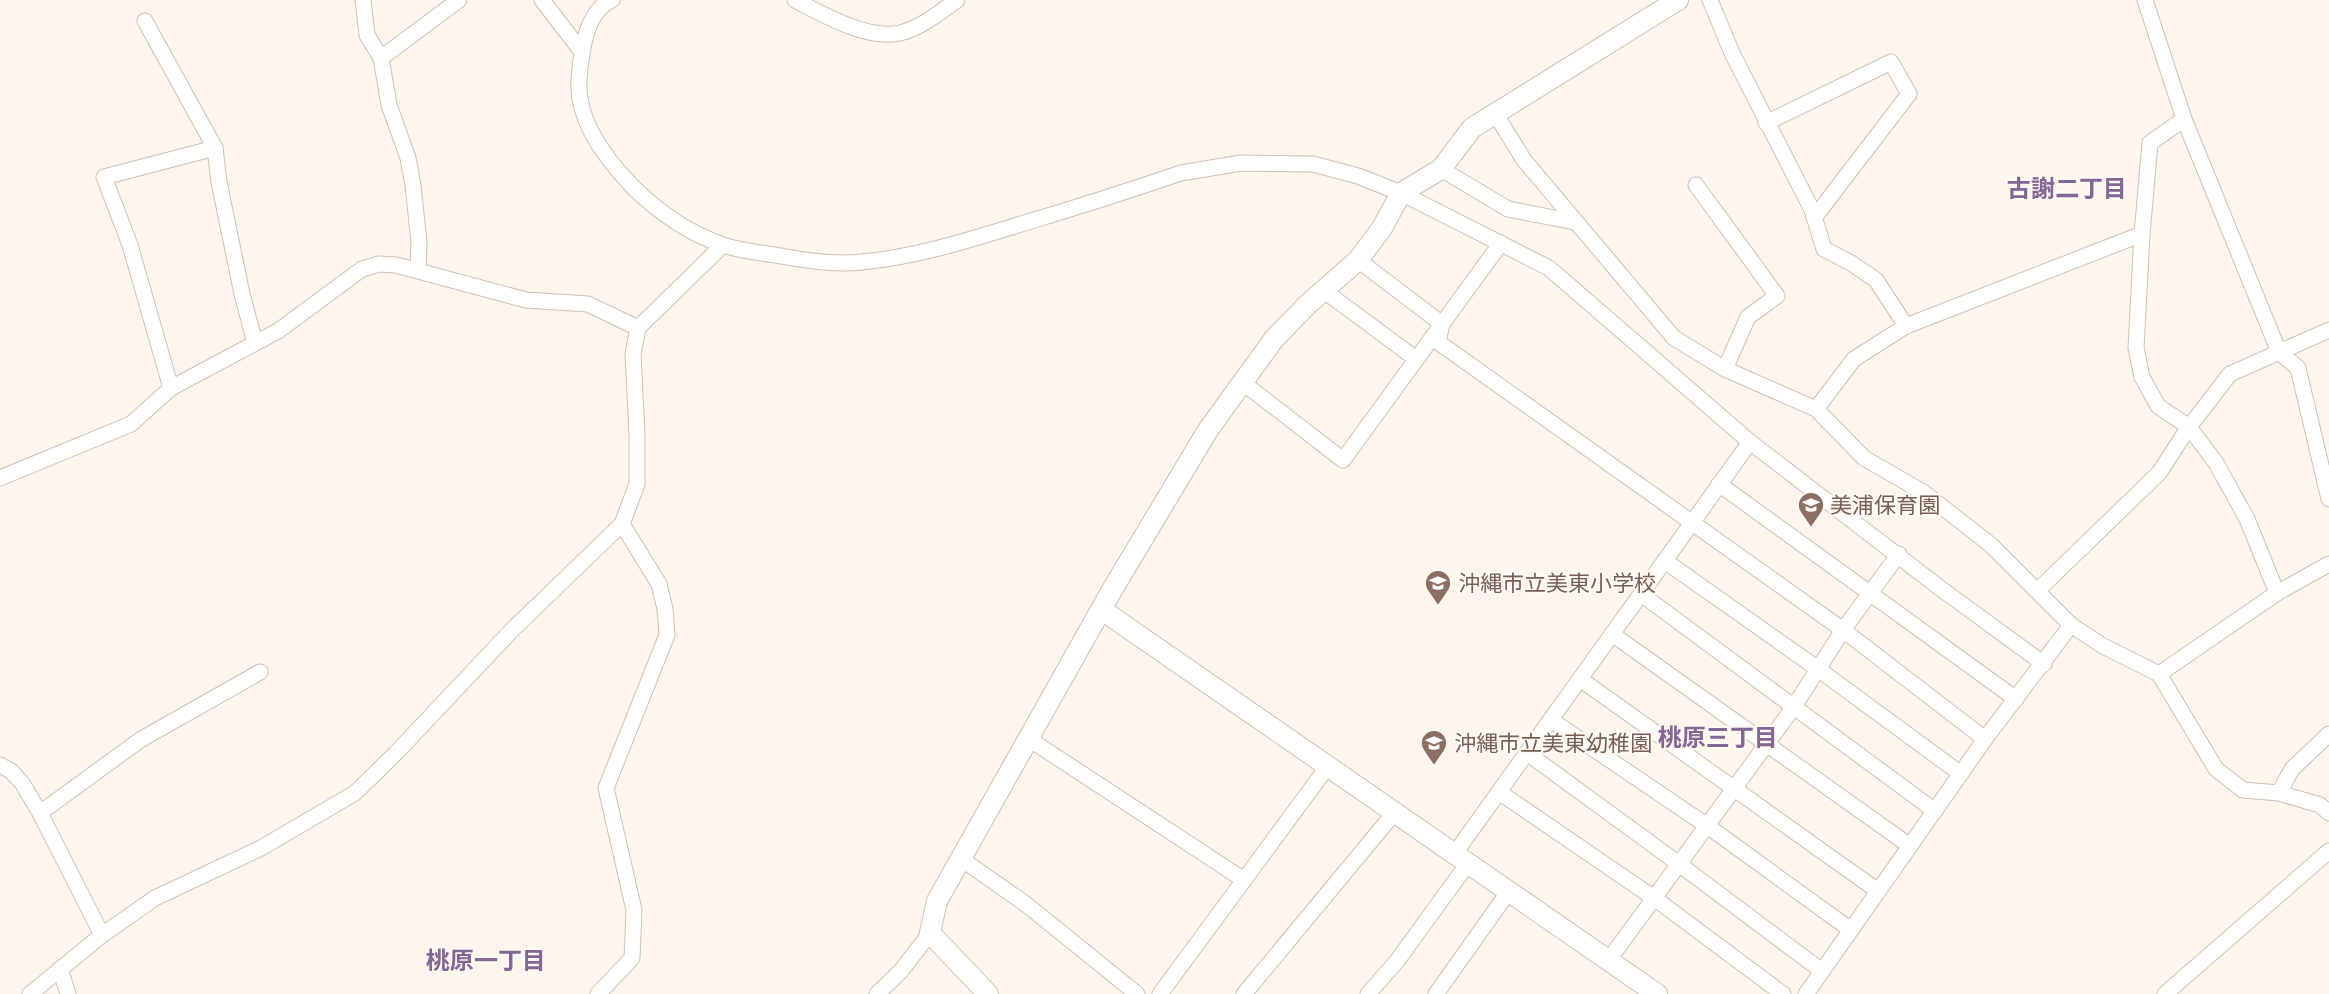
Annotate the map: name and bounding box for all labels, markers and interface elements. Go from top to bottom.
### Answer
district label: 古謝二丁目 [2007,171,2127,206]
place label: 美浦保育園 [1830,489,1940,521]
school or university icon: 美浦保育園 [1796,490,1826,528]
place label: 沖縄市立美東小学校 [1458,567,1656,599]
school or university icon: 沖縄市立美東小学校 [1423,568,1453,606]
district label: 桃原三丁目 [1658,720,1778,755]
place label: 沖縄市立美東幼稚園 [1454,727,1652,759]
school or university icon: 沖縄市立美東幼稚園 [1419,728,1449,766]
district label: 桃原一丁目 [426,943,546,978]

